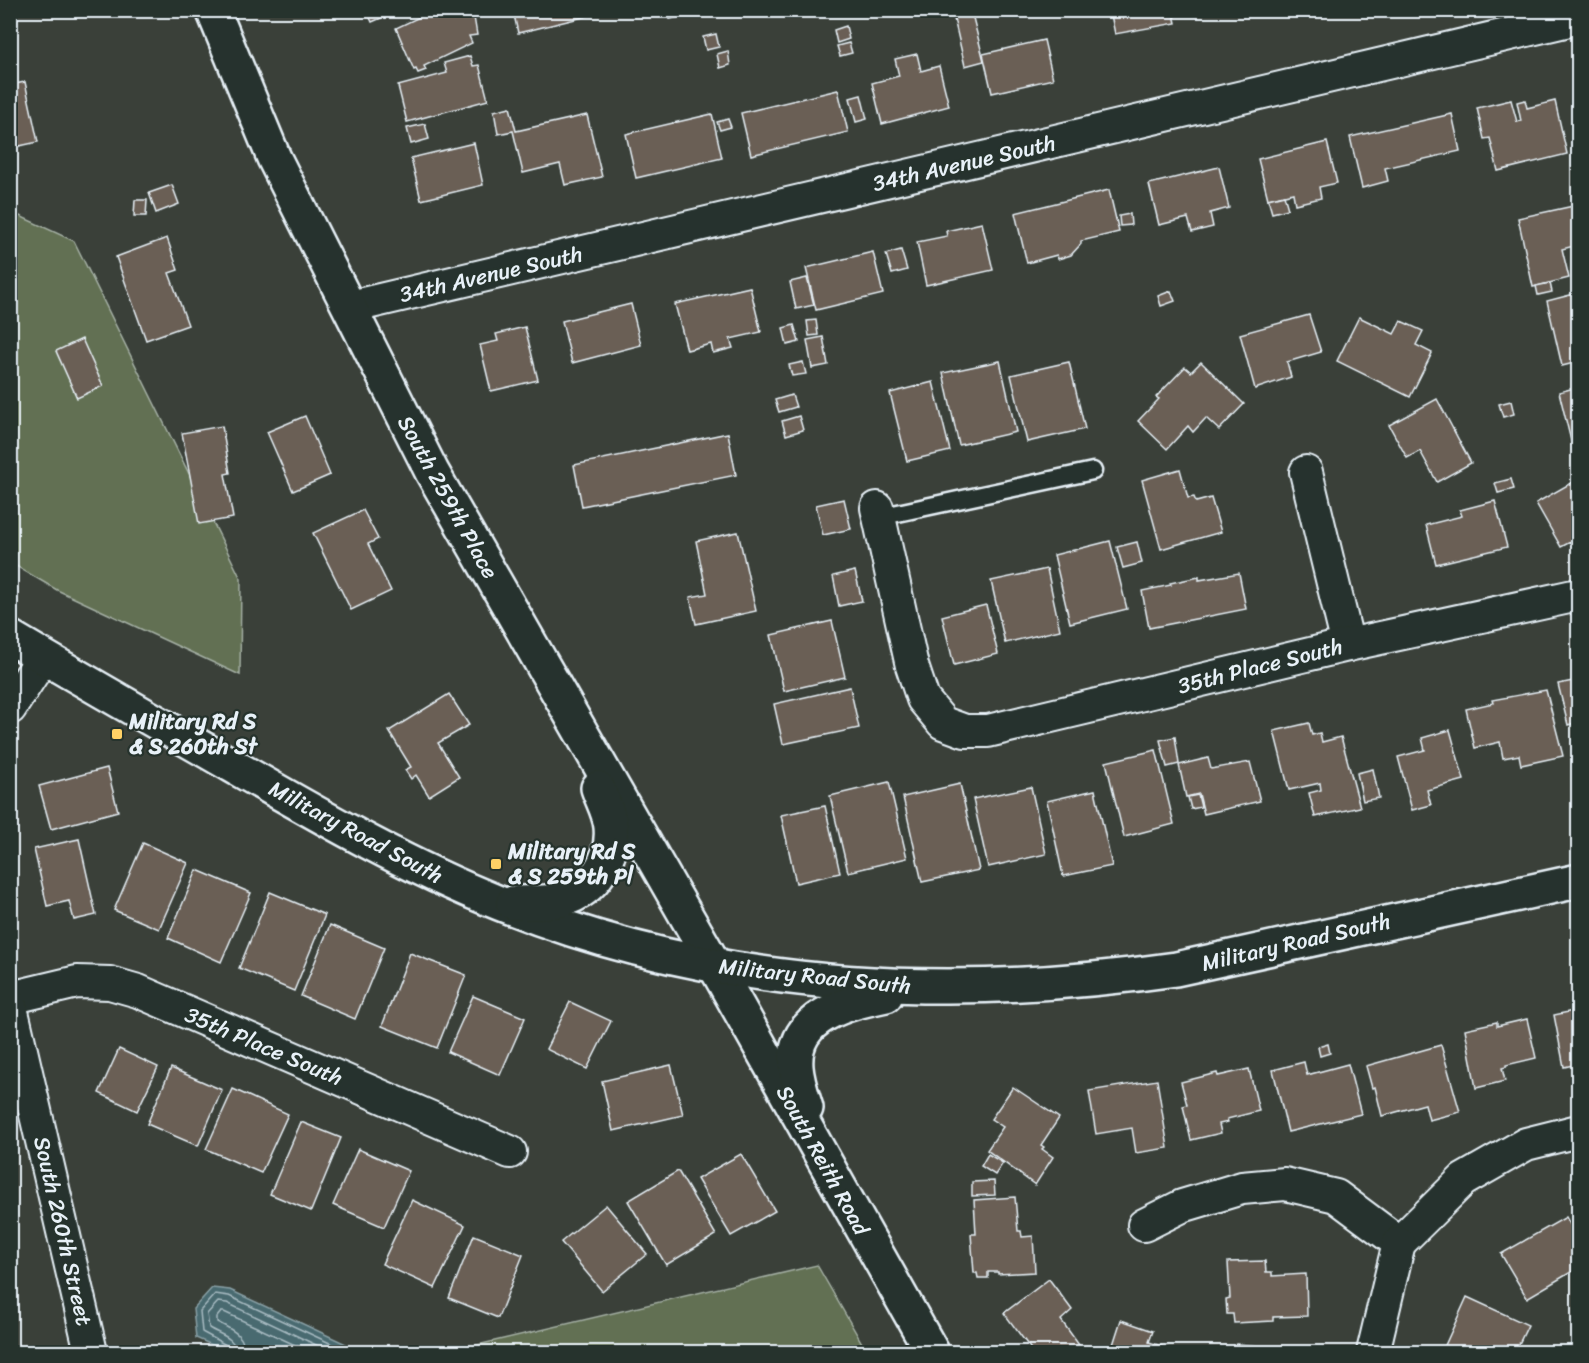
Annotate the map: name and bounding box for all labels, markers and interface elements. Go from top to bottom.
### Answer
street label: 34th Avenue South [869,123,1059,203]
street label: 34th Avenue South [396,234,586,314]
street label: South 259th Place [387,408,509,586]
street label: 35th Place South [1173,627,1347,705]
place label: Military Rd S & S 260th St [128,702,258,766]
marker: Military Rd S & S 260th St [110,727,124,741]
street label: Military Road South [262,769,450,895]
place label: Military Rd S & S 259th Pl [507,832,636,896]
marker: Military Rd S & S 259th Pl [489,857,503,871]
street label: Military Road South [1198,901,1394,983]
street label: Military Road South [717,947,913,1005]
street label: 35th Place South [179,995,349,1097]
street label: South Reith Road [766,1078,881,1244]
street label: South 260th Street [22,1132,104,1330]

